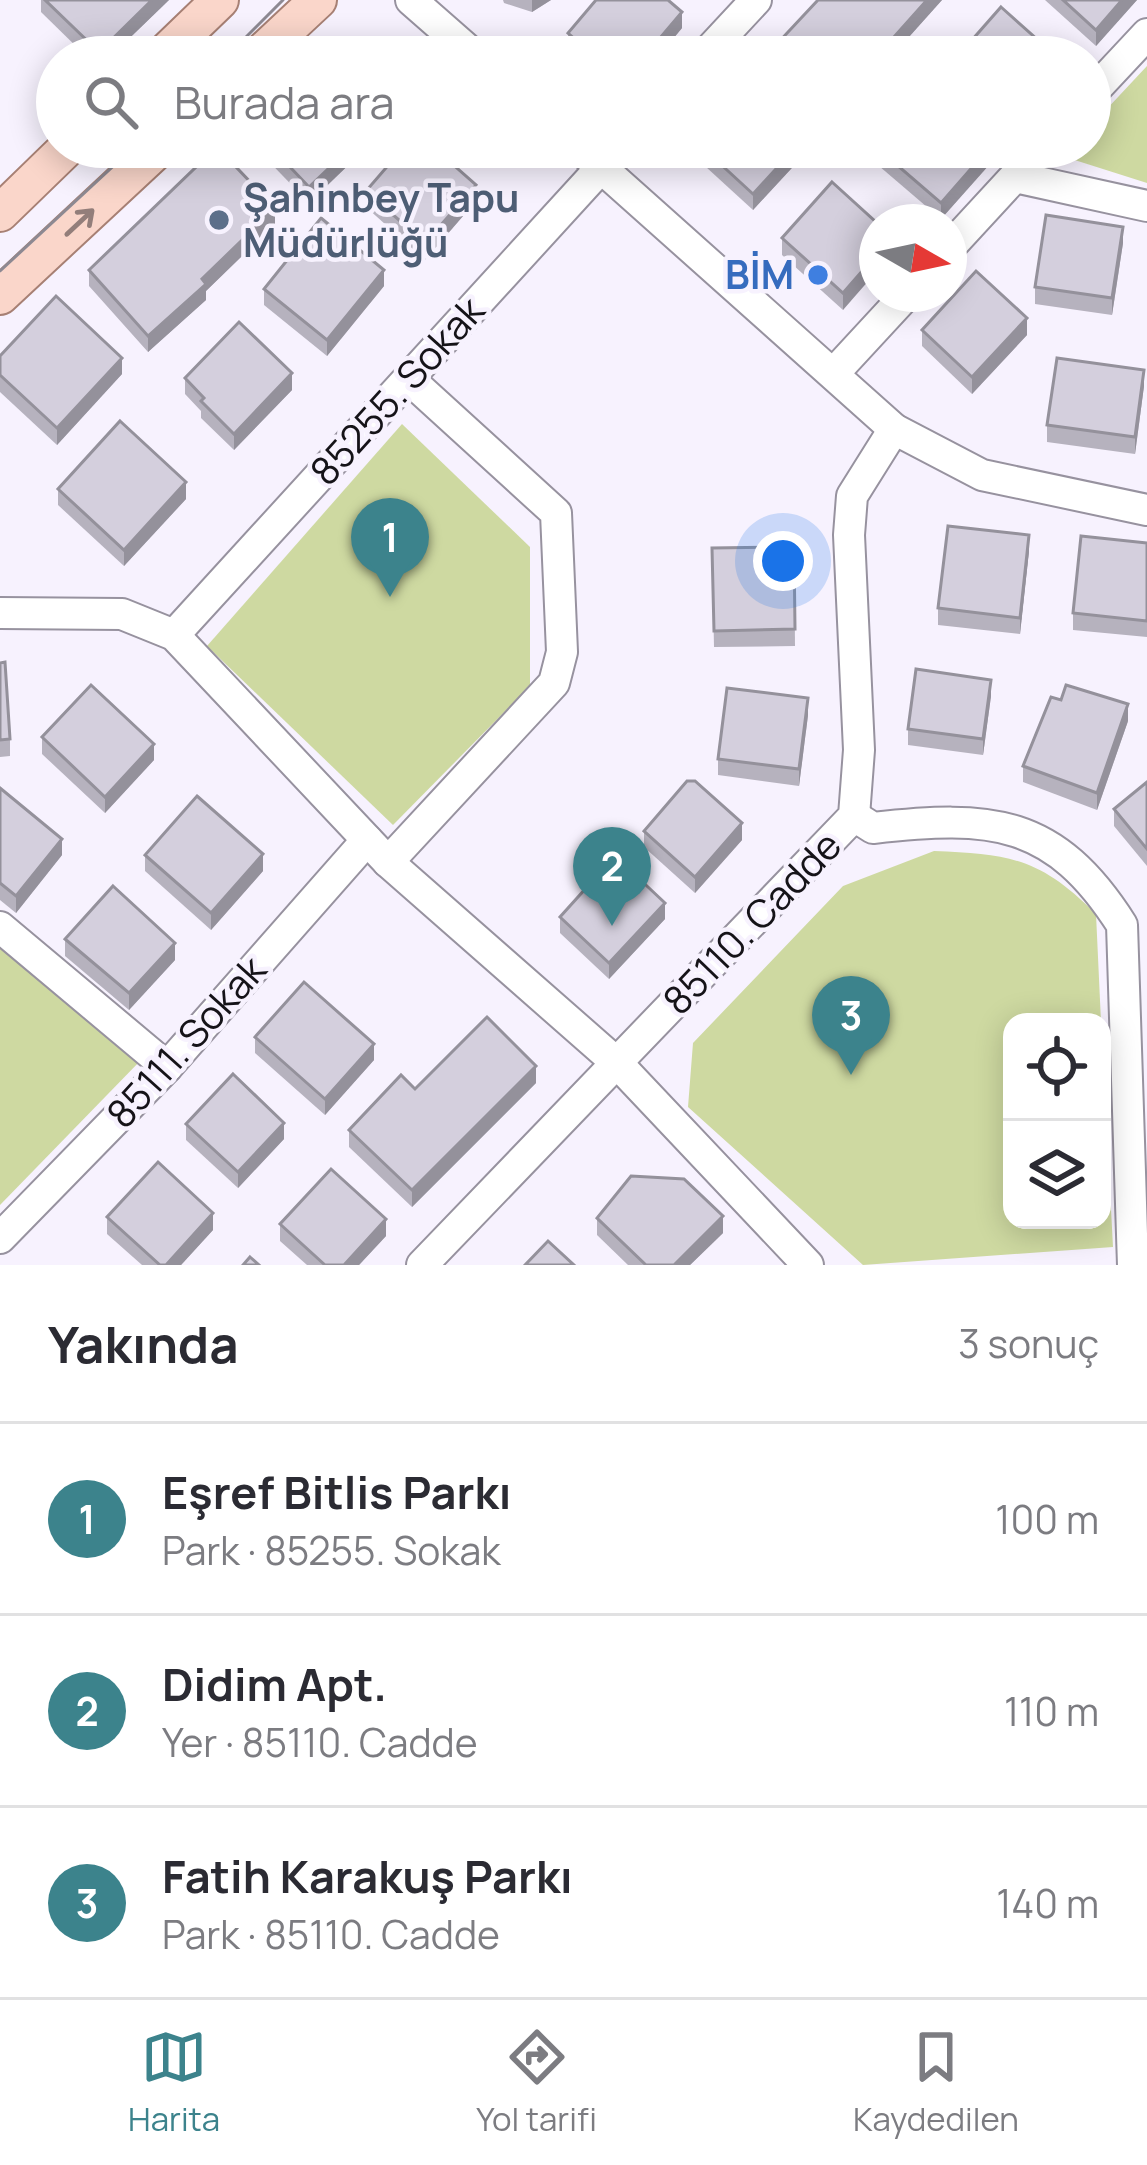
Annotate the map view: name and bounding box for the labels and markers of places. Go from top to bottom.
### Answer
place label: Şahinbey Tapu Müdürlüğü [243,170,519,269]
marker: Şahinbey Tapu Müdürlüğü [206,207,232,233]
place label: BİM [725,247,794,301]
marker: BİM [805,262,831,288]
pin: 1 [351,498,429,597]
pin: 2 [573,827,651,926]
pin: 3 [812,976,890,1075]

